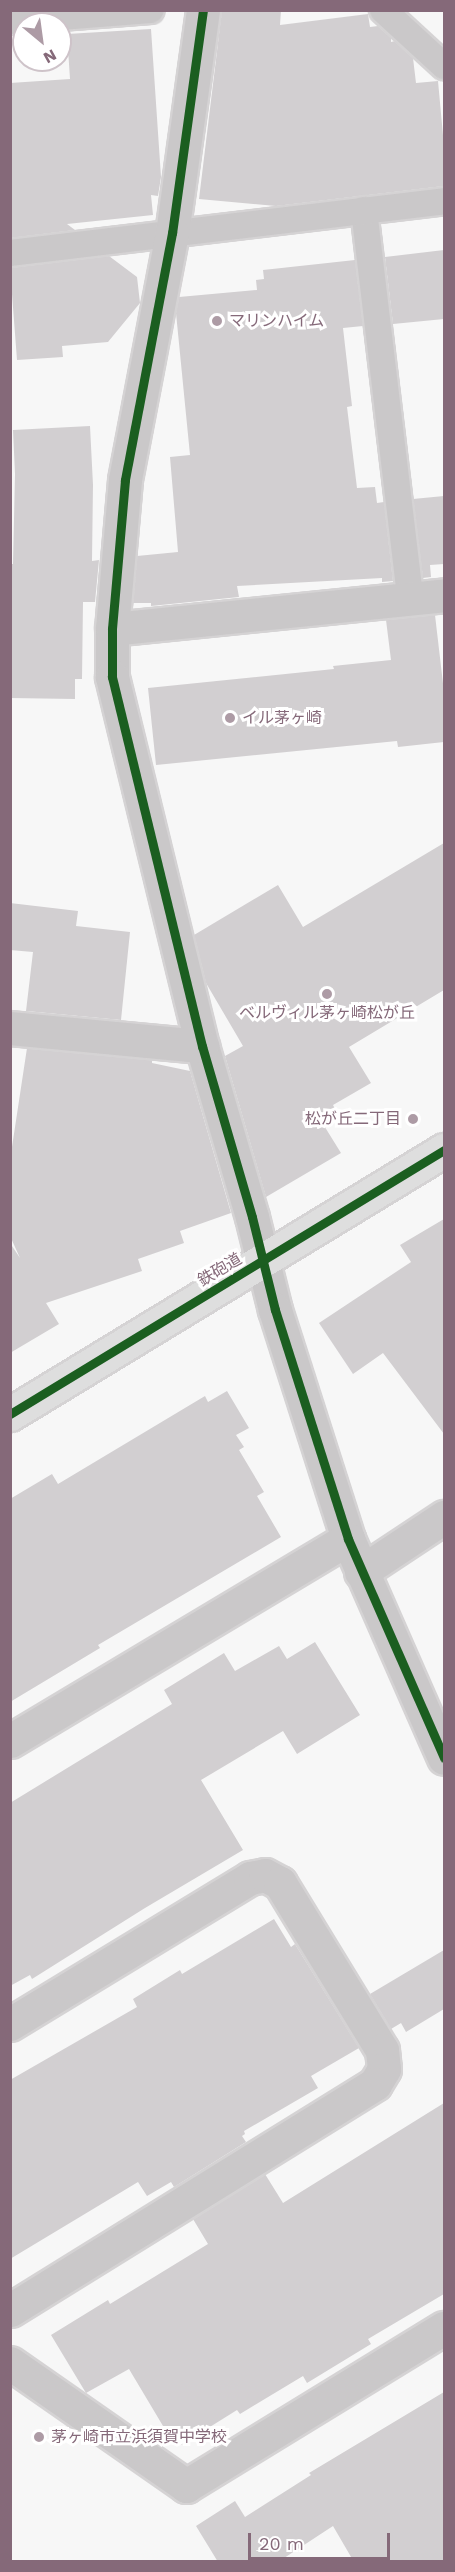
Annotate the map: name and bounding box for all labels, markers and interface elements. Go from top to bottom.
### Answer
north arrow [12,12,72,72]
text: N [40,45,60,68]
place label: マリンハイム [229,311,325,331]
marker: マリンハイム [210,314,224,328]
place label: イル茅ヶ崎 [242,708,322,728]
marker: イル茅ヶ崎 [223,711,237,725]
marker: ベルヴィル茅ヶ崎松が丘 [320,987,334,1001]
place label: ベルヴィル茅ヶ崎松が丘 [239,1003,415,1023]
place label: 松が丘二丁目 [305,1109,401,1129]
marker: 松が丘二丁目 [406,1112,420,1126]
street label: 鉄砲道 [194,1249,246,1291]
place label: 茅ヶ崎市立浜須賀中学校 [51,2427,227,2447]
marker: 茅ヶ崎市立浜須賀中学校 [32,2430,46,2444]
scale bar [251,2521,394,2559]
text: 20 m [259,2533,304,2554]

